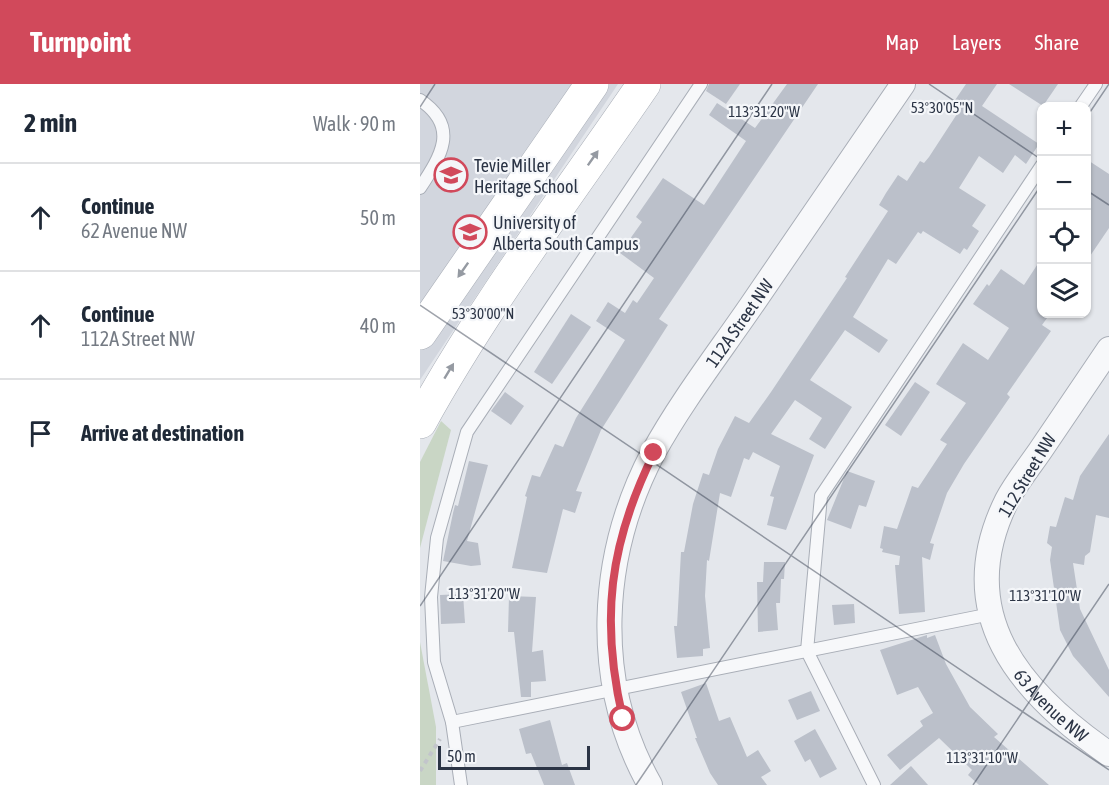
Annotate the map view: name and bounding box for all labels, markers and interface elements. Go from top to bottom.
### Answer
text: Turnpoint [30,26,131,58]
text: Map [885,30,919,54]
text: Layers [952,30,1002,54]
text: Share [1035,30,1079,54]
text: 53°30'05"N [911,99,973,116]
map controls [1037,102,1091,318]
button: + [1037,102,1091,156]
text: 113°31'20"W [728,103,800,120]
text: 2 min [24,108,77,138]
text: Walk · 90 m [313,112,396,135]
one-way arrow [587,150,599,166]
place label: Tevie Miller Heritage School [474,155,579,197]
button: − [1037,156,1091,210]
school or university icon: Tevie Miller Heritage School [433,157,469,193]
text: Continue [81,193,155,219]
icon: ahead [24,201,57,234]
text: 50 m [360,206,396,229]
button: locate [1037,210,1091,264]
place label: University of Alberta South Campus [493,212,639,254]
school or university icon: University of Alberta South Campus [452,214,488,250]
text: 62 Avenue NW [81,219,187,242]
one-way arrow [457,262,469,278]
button: layers [1037,264,1091,318]
street label: 112A Street NW [701,275,777,371]
text: Continue [81,301,155,327]
text: 53°30'00"N [452,305,514,322]
icon: ahead [24,309,57,342]
text: 40 m [360,314,396,337]
text: 112A Street NW [81,327,195,350]
one-way arrow [443,363,454,379]
icon: arrive [24,417,57,450]
text: Arrive at destination [81,420,244,446]
street label: 112 Street NW [994,430,1060,520]
route end [640,439,666,465]
text: 113°31'20"W [448,585,520,602]
text: 113°31'10"W [1009,587,1081,604]
street label: 63 Avenue NW [1010,665,1093,746]
route start [609,705,635,731]
scale bar [438,743,590,770]
text: 50 m [447,747,476,765]
text: 113°31'10"W [946,749,1018,766]

